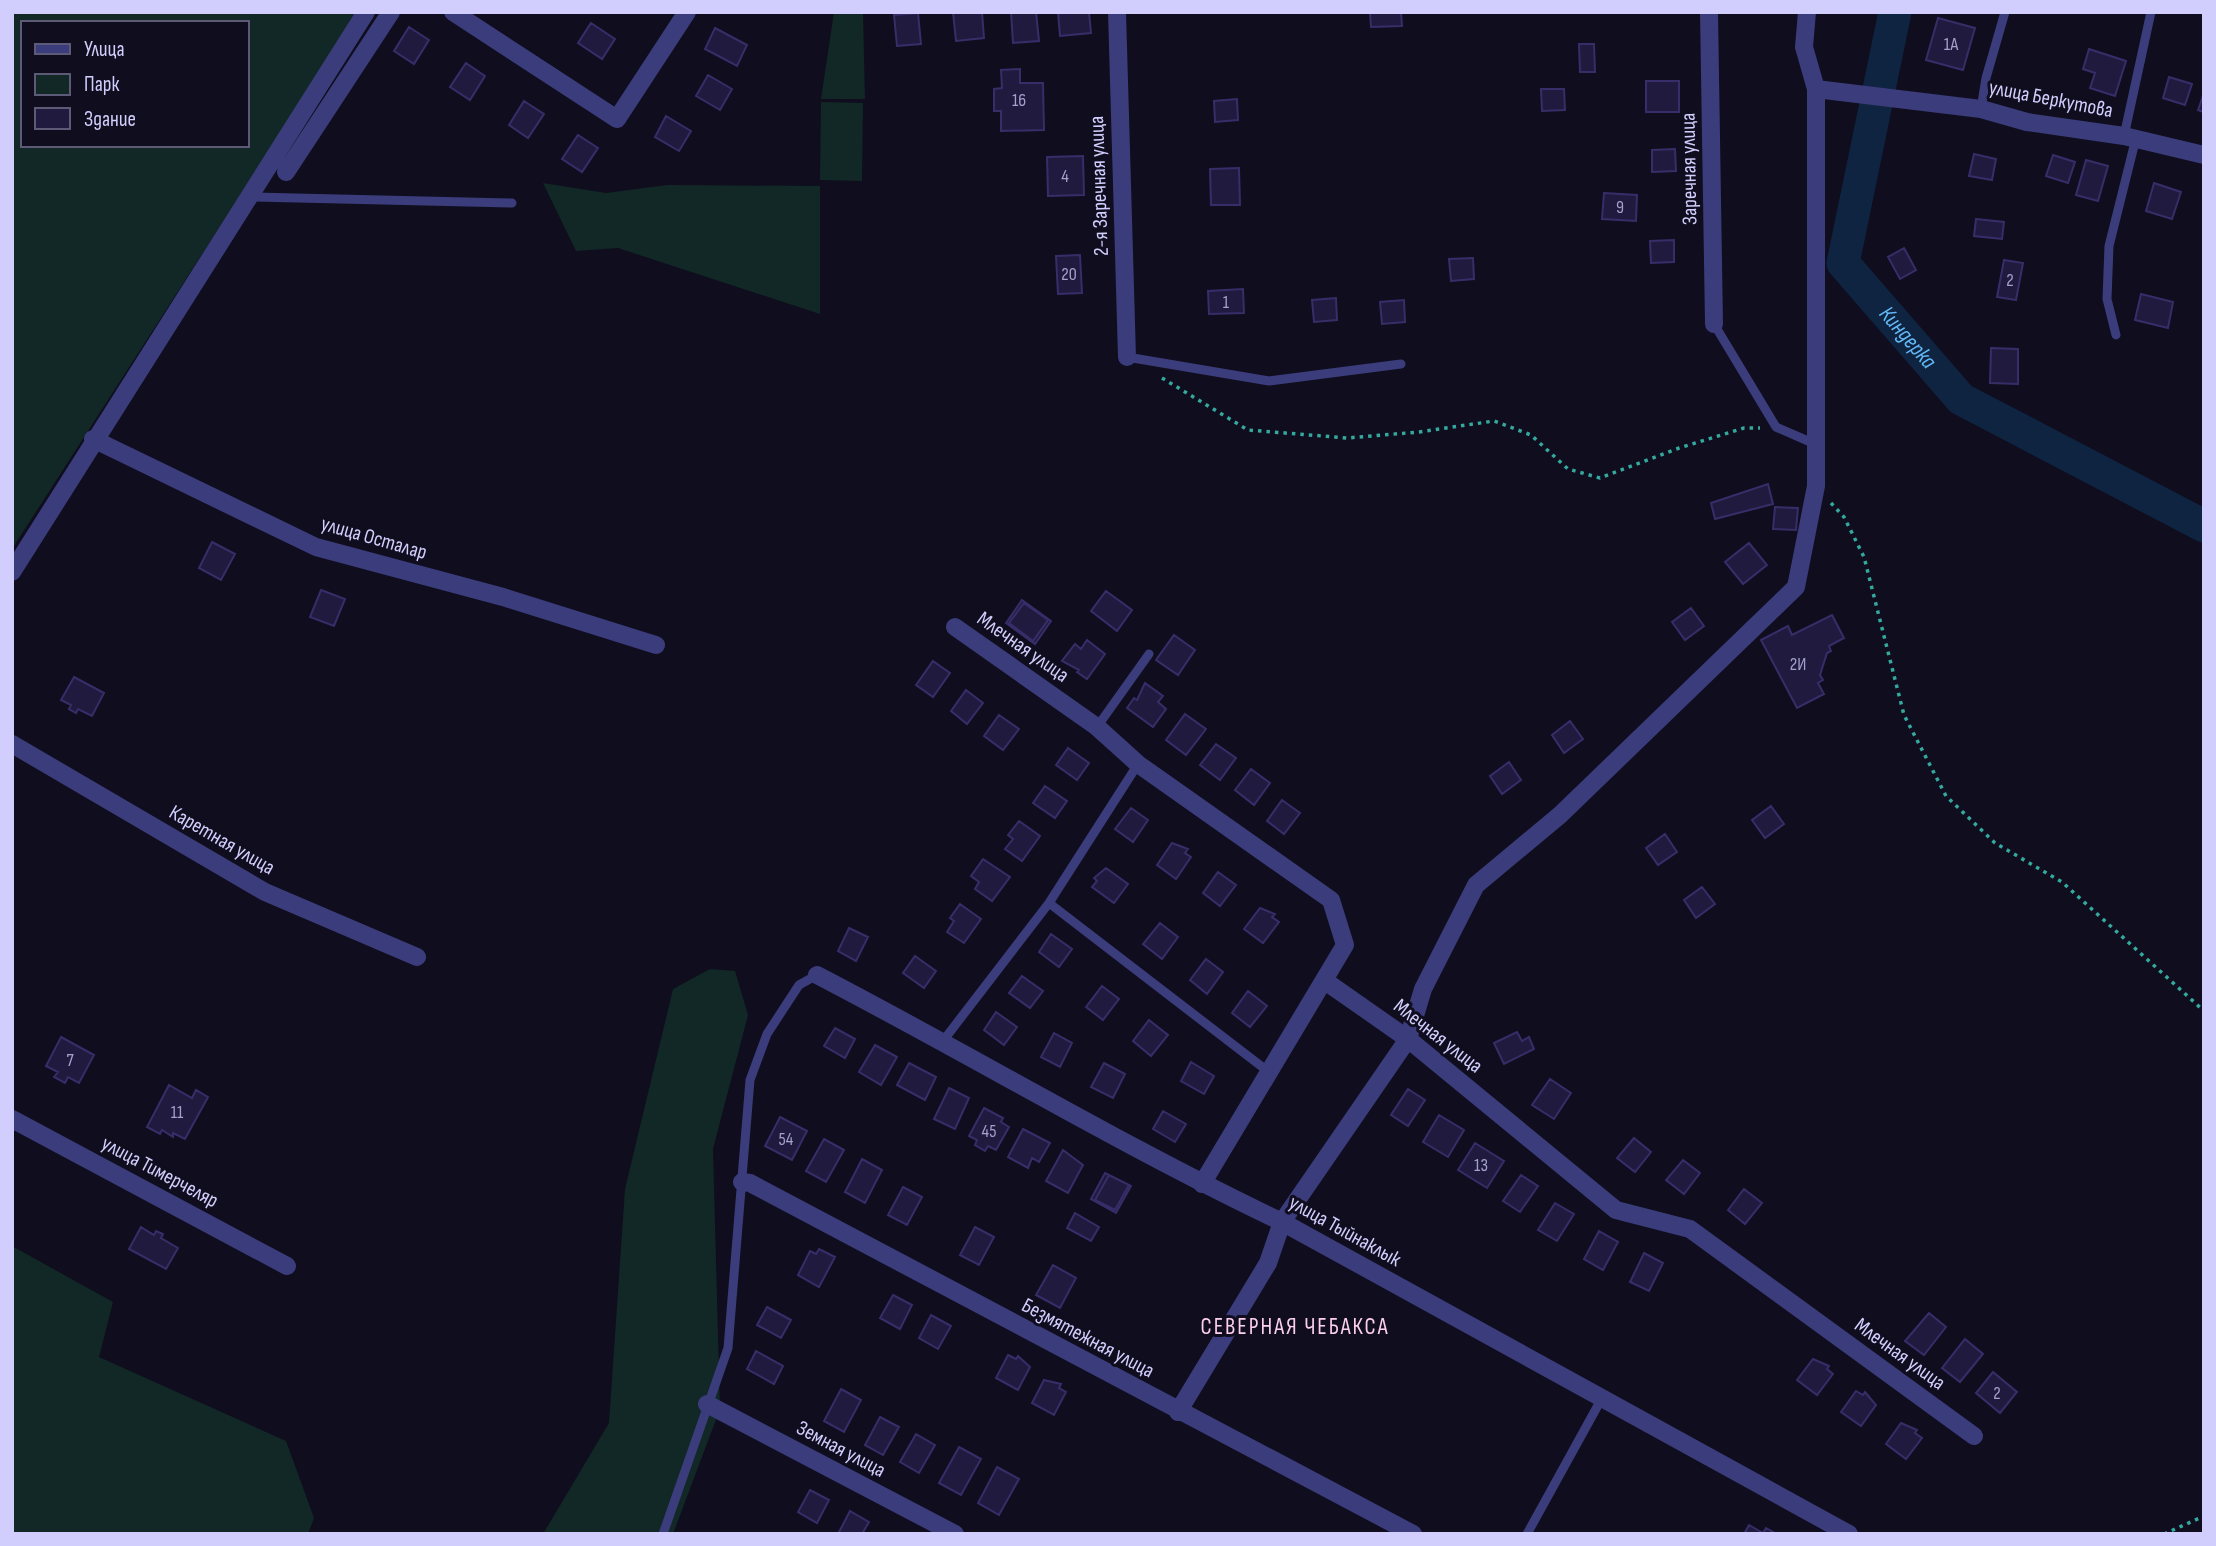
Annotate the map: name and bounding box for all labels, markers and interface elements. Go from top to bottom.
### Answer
legend [21,21,248,147]
house number: 1А [1944,34,1958,55]
text: Улица [84,37,125,62]
text: Парк [84,72,119,97]
street label: улица Беркутова [1987,75,2115,123]
house number: 16 [1012,90,1026,111]
text: Здание [84,107,136,132]
street label: Заречная улица [1676,113,1702,225]
street label: 2-я Заречная улица [1084,115,1114,257]
house number: 4 [1061,166,1069,187]
house number: 9 [1616,197,1624,218]
house number: 20 [1061,264,1077,285]
house number: 2 [2006,270,2014,291]
house number: 1 [1223,292,1230,313]
water label: Киндерка [1873,300,1943,375]
street label: улица Осталар [318,511,430,565]
street label: Млечная улица [972,606,1074,688]
house number: 2И [1790,654,1806,675]
street label: Каретная улица [165,800,279,880]
street label: Млечная улица [1388,993,1488,1079]
house number: 7 [66,1050,74,1071]
house number: 11 [171,1102,184,1123]
house number: 45 [982,1121,996,1142]
house number: 54 [779,1129,794,1150]
street label: улица Тимерчеляр [97,1131,223,1213]
house number: 13 [1474,1155,1488,1176]
street label: улица Тыйнаклык [1285,1190,1405,1272]
street label: Безмятежная улица [1018,1293,1158,1383]
district label: СЕВЕРНАЯ ЧЕБАКСА [1200,1313,1390,1341]
street label: Млечная улица [1850,1313,1950,1395]
house number: 2 [1993,1383,2001,1404]
street label: Земная улица [792,1415,890,1483]

